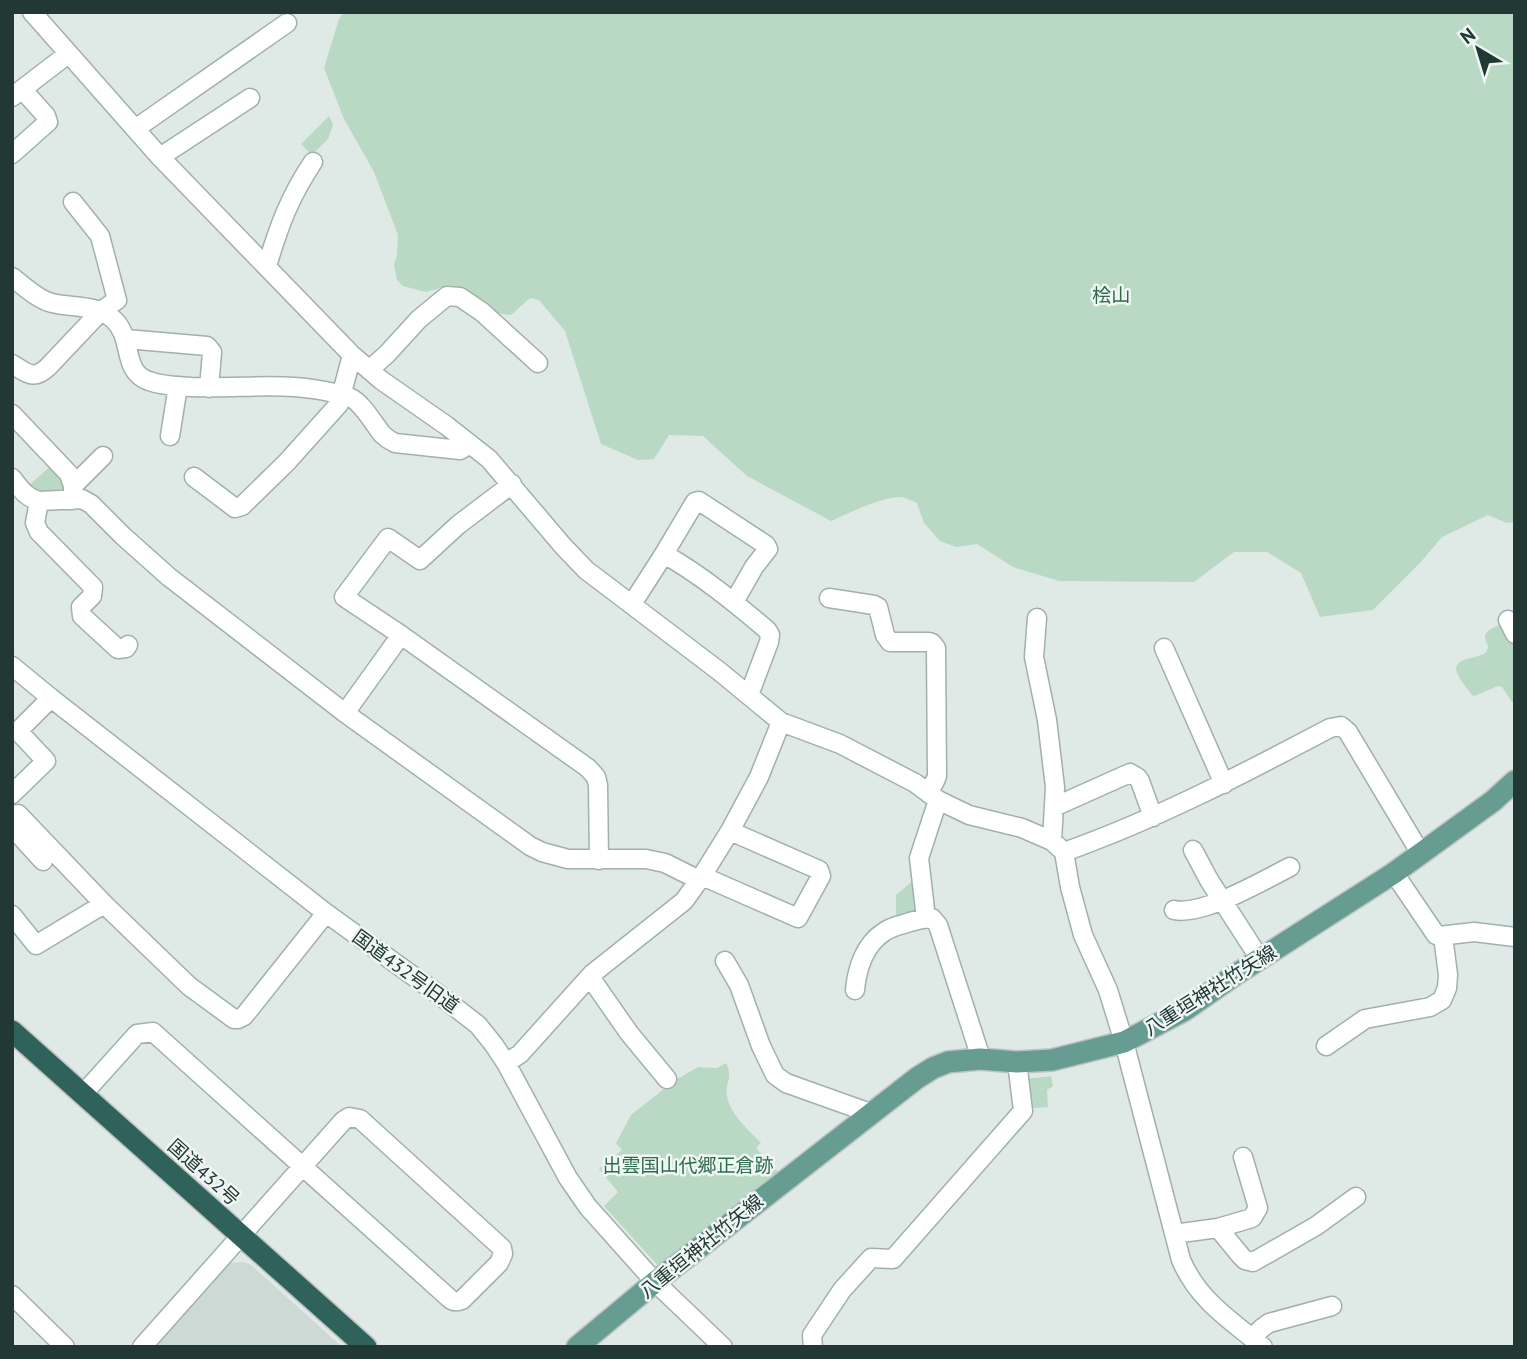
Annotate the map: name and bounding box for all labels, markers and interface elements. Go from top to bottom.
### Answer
north arrow [1443,14,1513,84]
text: N [1455,22,1480,49]
park label: 桧山 [1092,283,1130,307]
street label: 国道432号旧道 [348,924,464,1018]
street label: 八重垣神社竹矢線 [1139,940,1281,1040]
street label: 国道432号 [163,1134,245,1210]
park label: 出雲国山代郷正倉跡 [602,1153,774,1177]
street label: 八重垣神社竹矢線 [634,1189,768,1303]

